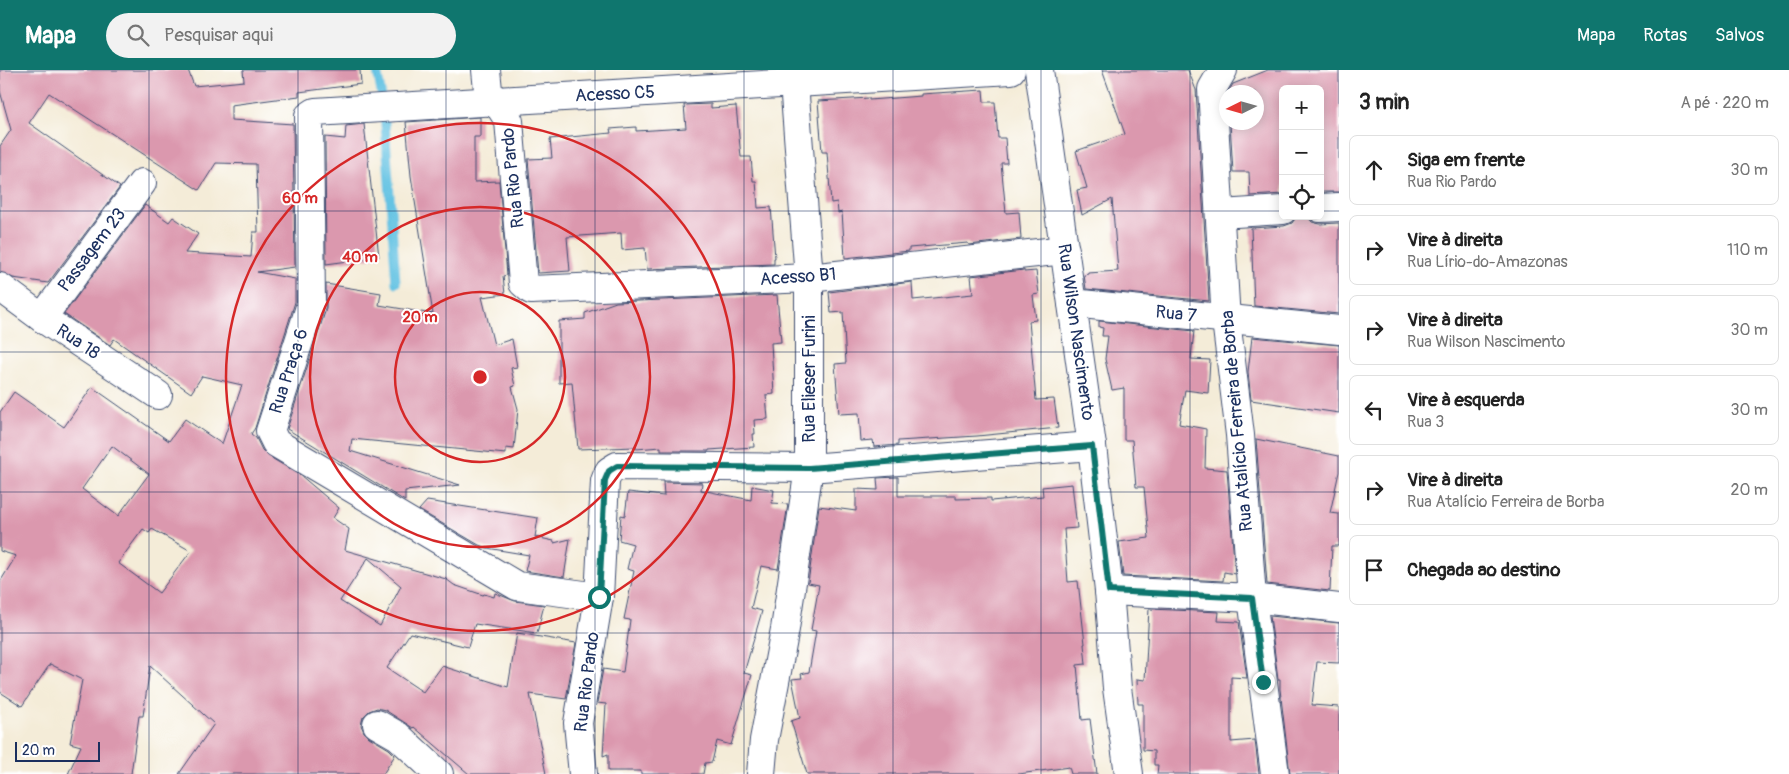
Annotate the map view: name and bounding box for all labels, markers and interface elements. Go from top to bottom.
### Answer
search box [106,13,456,58]
text: Mapa [25,21,76,50]
icon: search [124,21,152,49]
text: Pesquisar aqui [164,23,273,47]
text: Mapa [1577,24,1615,47]
text: Rotas [1643,24,1687,47]
text: Salvos [1715,24,1764,47]
street label: Acesso C5 [574,80,656,108]
north arrow [1219,85,1264,130]
map controls [1279,85,1324,220]
button: + [1279,85,1324,130]
text: 3 min [1359,89,1409,116]
text: A pé · 220 m [1680,93,1769,113]
street label: Rua Rio Pardo [496,126,530,229]
button: − [1279,130,1324,175]
text: Siga em frente [1407,148,1525,172]
icon: ahead [1360,156,1388,184]
text: 30 m [1730,160,1768,180]
text: Rua Rio Pardo [1407,172,1497,192]
button: locate [1279,175,1324,220]
text: 60 m [282,189,318,208]
street label: Passagem 23 [53,203,131,297]
text: Vire à direita [1407,228,1503,252]
icon: right [1360,236,1388,264]
text: 110 m [1727,240,1768,260]
street label: Rua Wilson Nascimento [1052,242,1100,422]
text: 40 m [342,248,378,267]
text: Rua Lírio-do-Amazonas [1407,252,1568,272]
street label: Acesso B1 [759,263,837,291]
street label: Rua 7 [1154,300,1198,328]
text: 20 m [402,308,438,327]
text: Vire à direita [1407,308,1503,332]
street label: Rua Atalício Ferreira de Borba [1216,309,1258,533]
street label: Rua Elieser Furini [798,315,821,443]
icon: right [1360,316,1388,344]
street label: Rua 18 [52,319,104,365]
text: 30 m [1730,320,1768,340]
street label: Rua Praça 6 [264,326,314,416]
text: Rua Wilson Nascimento [1407,332,1565,352]
centre of rings [471,368,489,386]
text: Vire à esquerda [1407,388,1525,412]
icon: left [1360,396,1388,424]
text: 30 m [1730,400,1768,420]
text: Rua 3 [1407,412,1444,432]
text: Vire à direita [1407,468,1503,492]
icon: right [1360,476,1388,504]
text: 20 m [1730,480,1768,500]
text: Rua Atalício Ferreira de Borba [1407,492,1604,512]
icon: arrive [1360,556,1388,584]
text: Chegada ao destino [1407,558,1560,582]
route start [588,586,611,609]
street label: Rua Rio Pardo [569,630,605,733]
route end [1252,671,1275,694]
scale bar [15,739,100,762]
text: 20 m [22,742,55,759]

